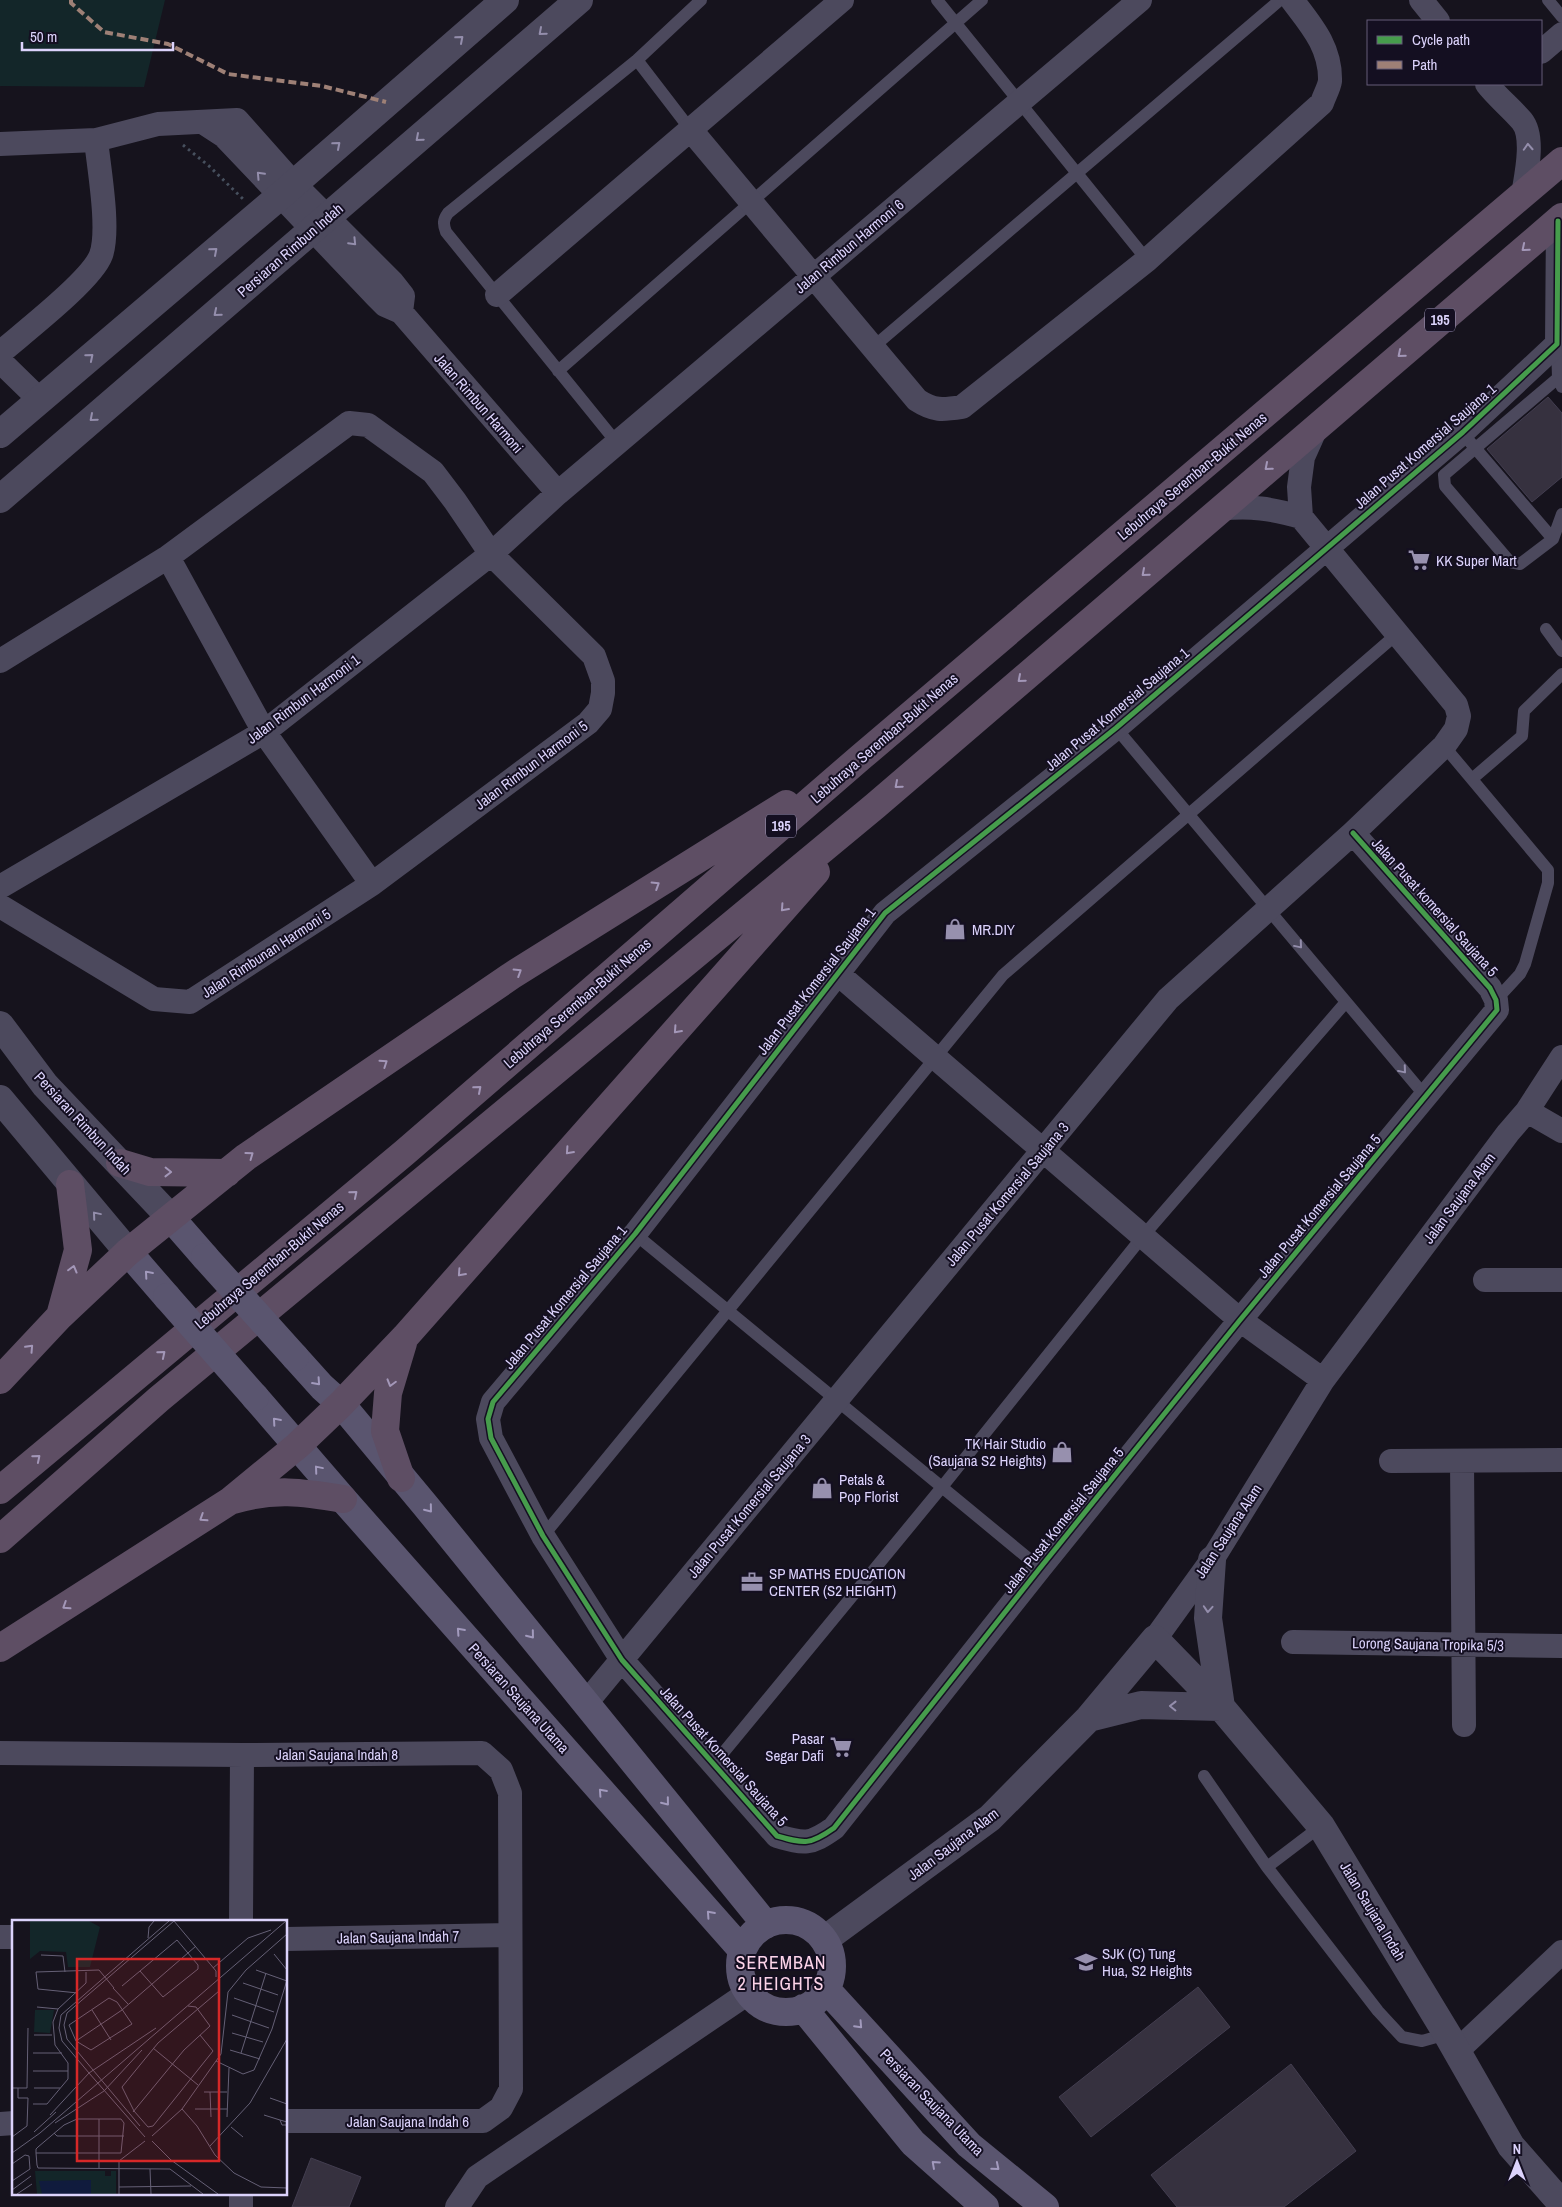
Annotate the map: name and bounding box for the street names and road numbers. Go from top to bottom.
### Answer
street label: Jalan Rimbun Harmoni 6 [790,194,908,298]
street label: Persiaran Rimbun Indah [233,198,347,302]
road number: 195 [1425,308,1455,332]
street label: Jalan Rimbun Harmoni [430,348,528,458]
street label: Jalan Pusat Komersial Saujana 1 [1349,378,1501,514]
street label: Lebuhraya Seremban-Bukit Nenas [1113,407,1271,545]
street label: Jalan Pusat Komersial Saujana 1 [1041,642,1194,776]
street label: Jalan Rimbun Harmoni 1 [242,649,364,749]
street label: Lebuhraya Seremban-Bukit Nenas [806,668,962,808]
street label: Jalan Rimbun Harmoni 5 [470,715,592,815]
road number: 195 [766,814,796,838]
street label: Jalan Pusat komersial Saujana 5 [1367,833,1503,981]
street label: Jalan Rimbunan Harmoni 5 [197,903,335,1003]
street label: Jalan Pusat Komersial Saujana 1 [752,903,880,1059]
street label: Lebuhraya Seremban-Bukit Nenas [499,933,655,1073]
street label: Persiaran Rimbun Indah [30,1067,136,1179]
street label: Jalan Pusat Komersial Saujana 3 [940,1117,1074,1270]
street label: Jalan Pusat Komersial Saujana 5 [1252,1129,1386,1282]
street label: Jalan Saujana Alam [1418,1148,1500,1248]
street label: Lebuhraya Seremban-Bukit Nenas [190,1196,348,1334]
street label: Jalan Pusat Komersial Saujana 1 [498,1220,632,1373]
street label: Jalan Pusat Komersial Saujana 3 [682,1429,816,1582]
street label: Jalan Pusat Komersial Saujana 5 [998,1443,1128,1597]
street label: Jalan Saujana Alam [1190,1480,1266,1582]
street label: Lorong Saujana Tropika 5/3 [1352,1632,1504,1656]
street label: Persiaran Saujana Utama [464,1638,574,1758]
street label: Jalan Pusat Komersial Saujana 5 [655,1681,793,1831]
street label: Jalan Saujana Indah 8 [276,1744,398,1765]
street label: Jalan Saujana Alam [903,1803,1003,1885]
street label: Jalan Saujana Indah [1335,1858,1411,1964]
street label: Jalan Saujana Indah 7 [337,1925,460,1949]
street label: Persiaran Saujana Utama [875,2044,989,2160]
street label: Jalan Saujana Indah 6 [347,2111,469,2132]

